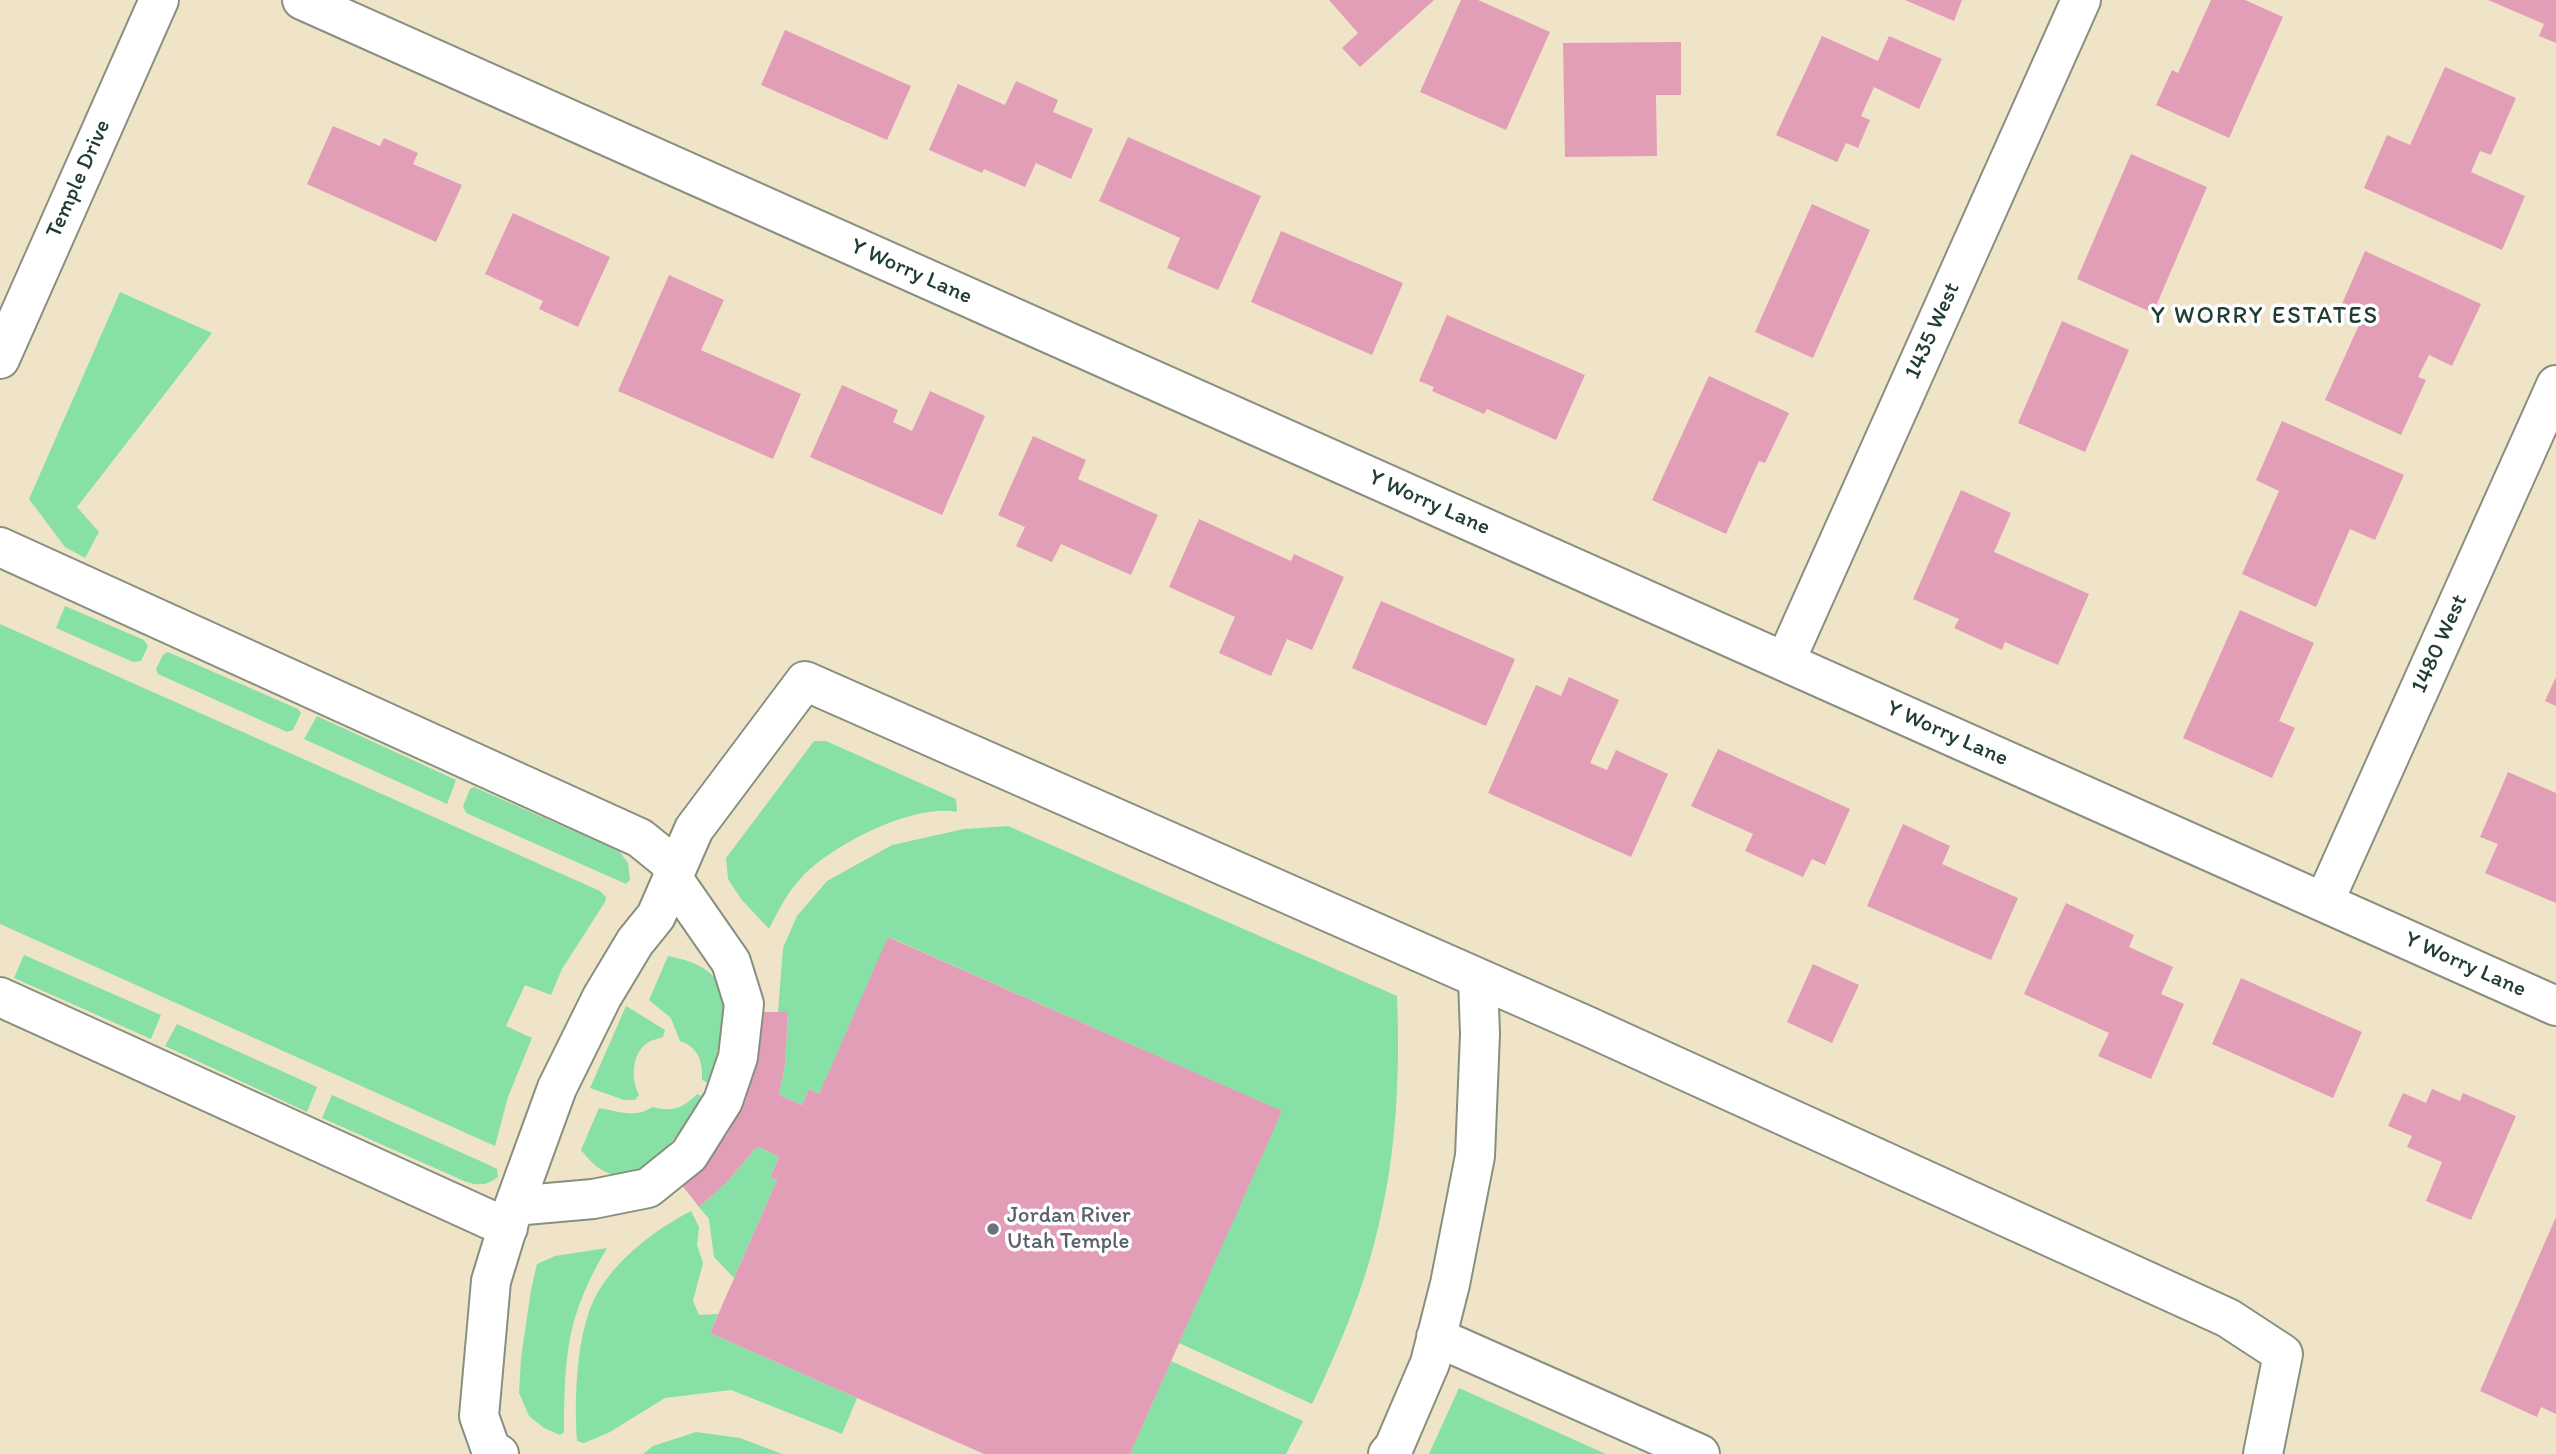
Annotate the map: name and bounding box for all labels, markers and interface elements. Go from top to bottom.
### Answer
street label: Temple Drive [41,116,117,242]
street label: Y Worry Lane [846,233,976,311]
street label: 1435 West [1899,278,1967,384]
district label: Y WORRY ESTATES [2151,303,2379,331]
street label: Y Worry Lane [1364,464,1494,542]
street label: 1480 West [2406,590,2474,698]
street label: Y Worry Lane [1882,695,2012,773]
street label: Y Worry Lane [2400,926,2530,1004]
place label: Jordan River Utah Temple [1007,1202,1131,1256]
marker: Jordan River Utah Temple [985,1221,1001,1237]

